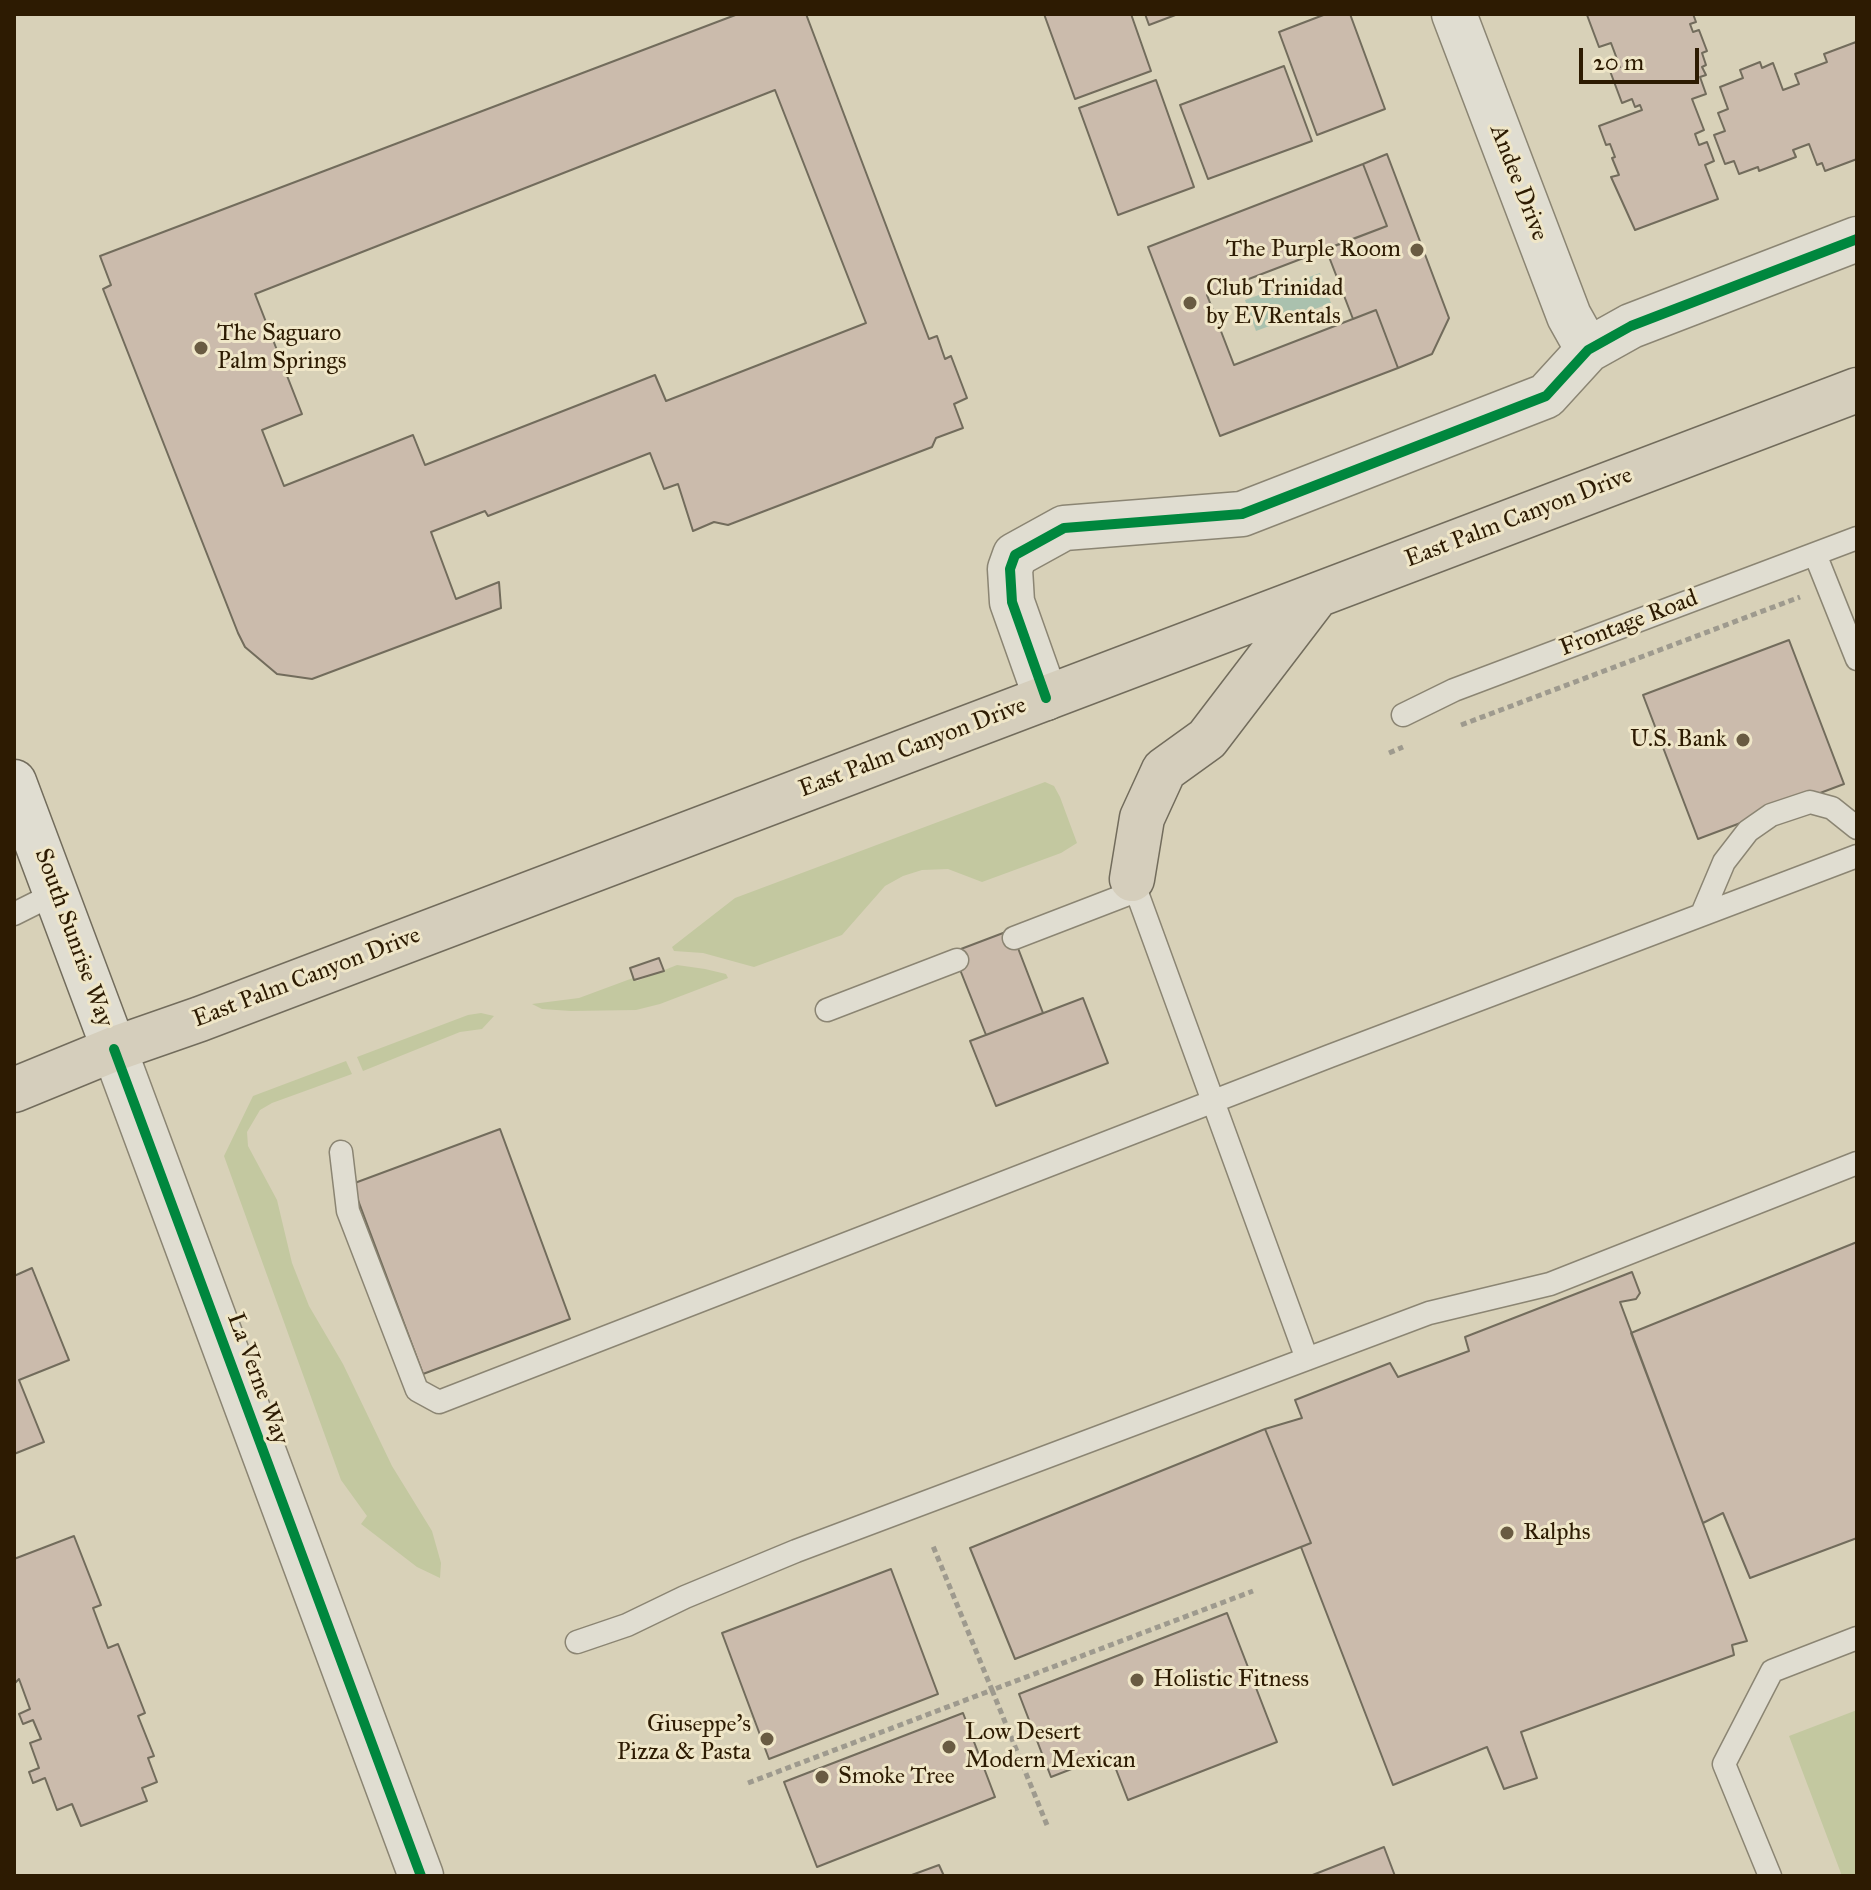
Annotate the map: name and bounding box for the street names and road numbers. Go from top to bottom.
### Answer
street label: Andee Drive [1483,121,1553,245]
street label: East Palm Canyon Drive [1401,461,1637,575]
street label: Frontage Road [1556,585,1702,663]
street label: East Palm Canyon Drive [795,691,1031,805]
street label: South Sunrise Way [27,845,119,1031]
street label: East Palm Canyon Drive [189,921,425,1035]
street label: La Verne Way [220,1309,294,1449]

